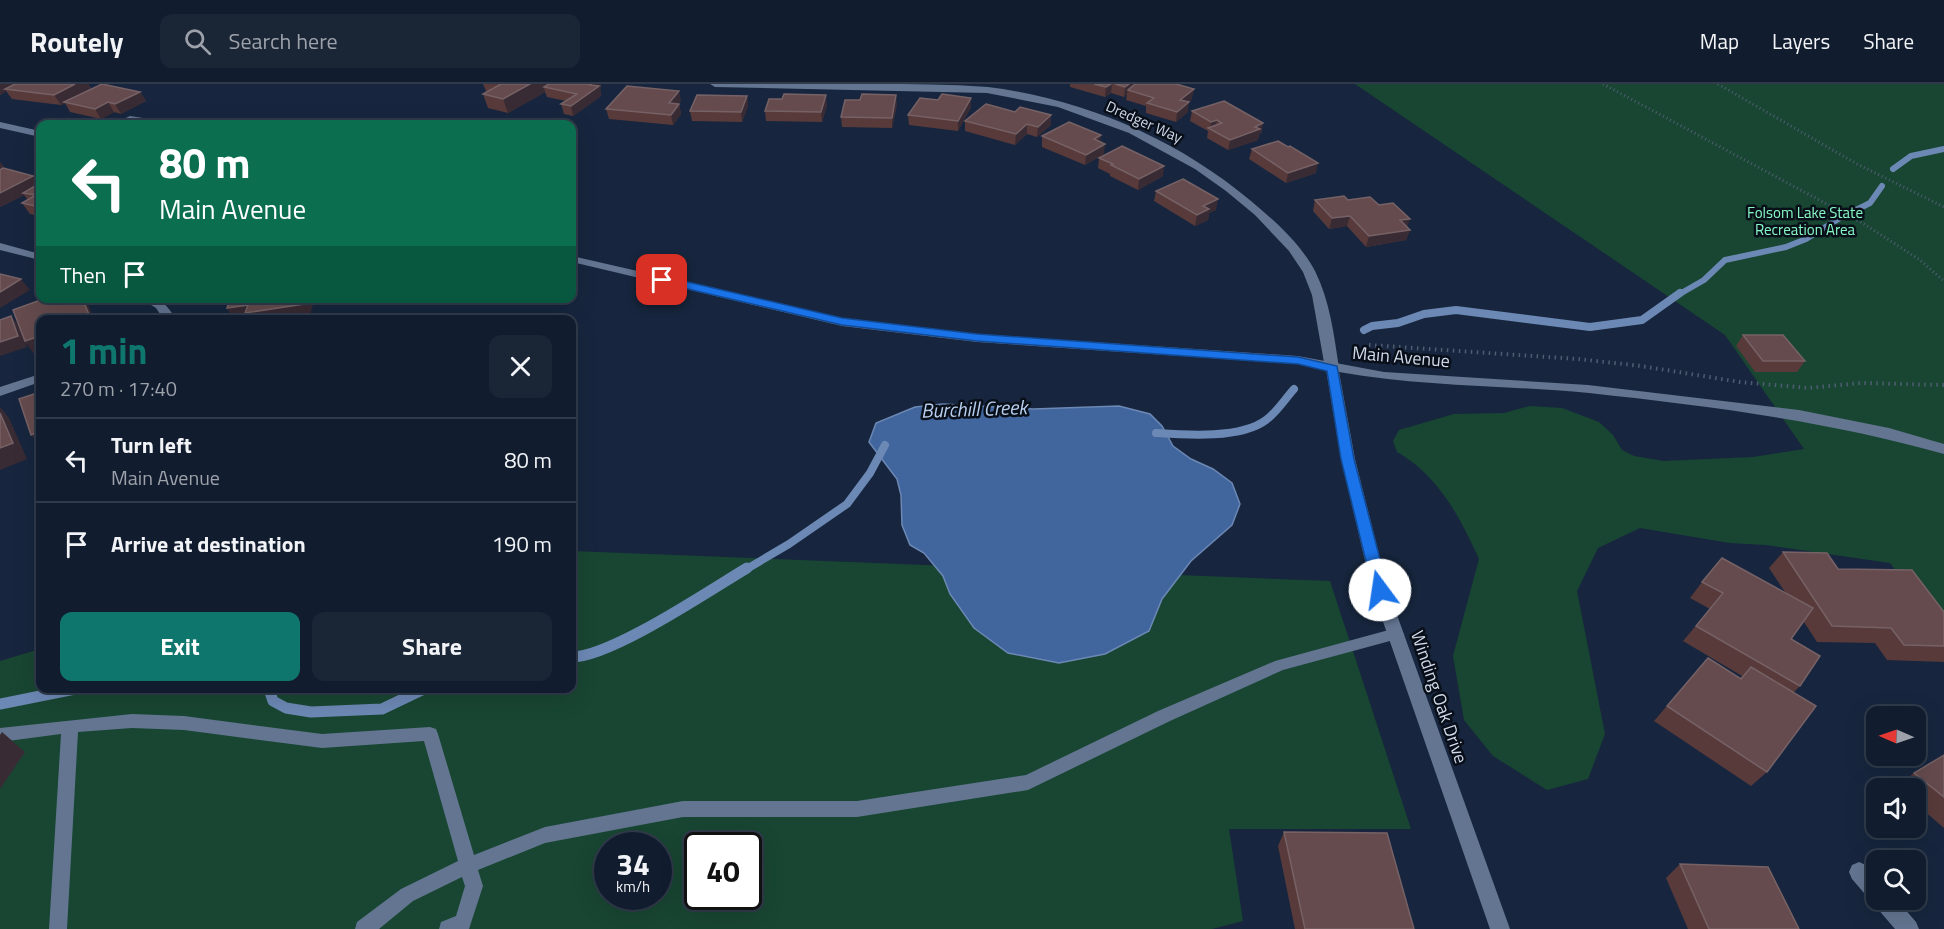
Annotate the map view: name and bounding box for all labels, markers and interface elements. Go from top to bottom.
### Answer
search box [160,14,580,68]
text: Routely [30,20,124,63]
text: Search here [229,24,338,58]
icon: search [181,25,214,58]
text: Map [1700,25,1739,57]
text: Layers [1772,25,1830,57]
text: Share [1863,25,1914,57]
street label: Dredger Way [1102,94,1186,149]
text: 80 m [159,130,251,194]
icon: left [60,144,138,222]
text: Main Avenue [159,188,306,229]
park label: Folsom Lake State Recreation Area [1747,201,1863,241]
pin [636,254,687,305]
text: Then [60,258,106,292]
icon: arrive [118,258,151,291]
icon: arrive [645,263,678,296]
text: 1 min [60,323,147,378]
button: close [489,335,552,398]
street label: Main Avenue [1351,339,1451,374]
text: 270 m · 17:40 [60,373,177,404]
water label: Burchill Creek [920,391,1030,426]
text: Turn left [111,428,192,462]
text: 80 m [504,443,552,477]
icon: left [60,444,93,477]
text: Main Avenue [111,462,220,493]
text: Arrive at destination [111,527,306,561]
text: 190 m [492,527,552,561]
icon: arrive [60,528,93,561]
position arrow [1348,558,1412,622]
button: Exit [60,612,300,681]
button: Share [312,612,552,681]
street label: Winding Oak Drive [1404,627,1475,767]
north arrow [1866,706,1926,766]
map controls [1866,706,1926,910]
button: sound [1866,778,1926,838]
speed limit sign: 40 [684,832,762,910]
text: 34 [616,841,650,887]
button: search [1866,850,1926,910]
text: km/h [616,875,650,898]

